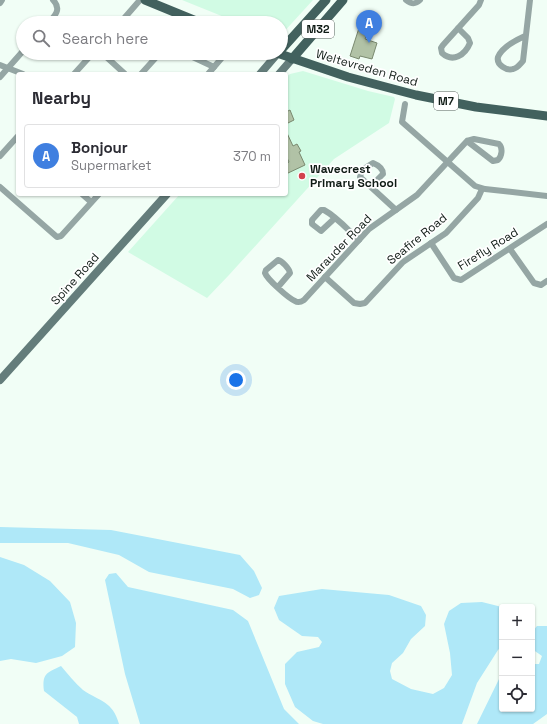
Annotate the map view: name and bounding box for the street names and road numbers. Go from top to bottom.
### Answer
road number: M32 [302,20,334,38]
street label: Weltevreden Road [314,46,420,90]
road number: M7 [434,92,458,110]
street label: Seafire Road [384,210,450,268]
street label: Marauder Road [303,211,375,285]
street label: Firefly Road [455,224,521,274]
street label: Spine Road [47,249,103,309]

